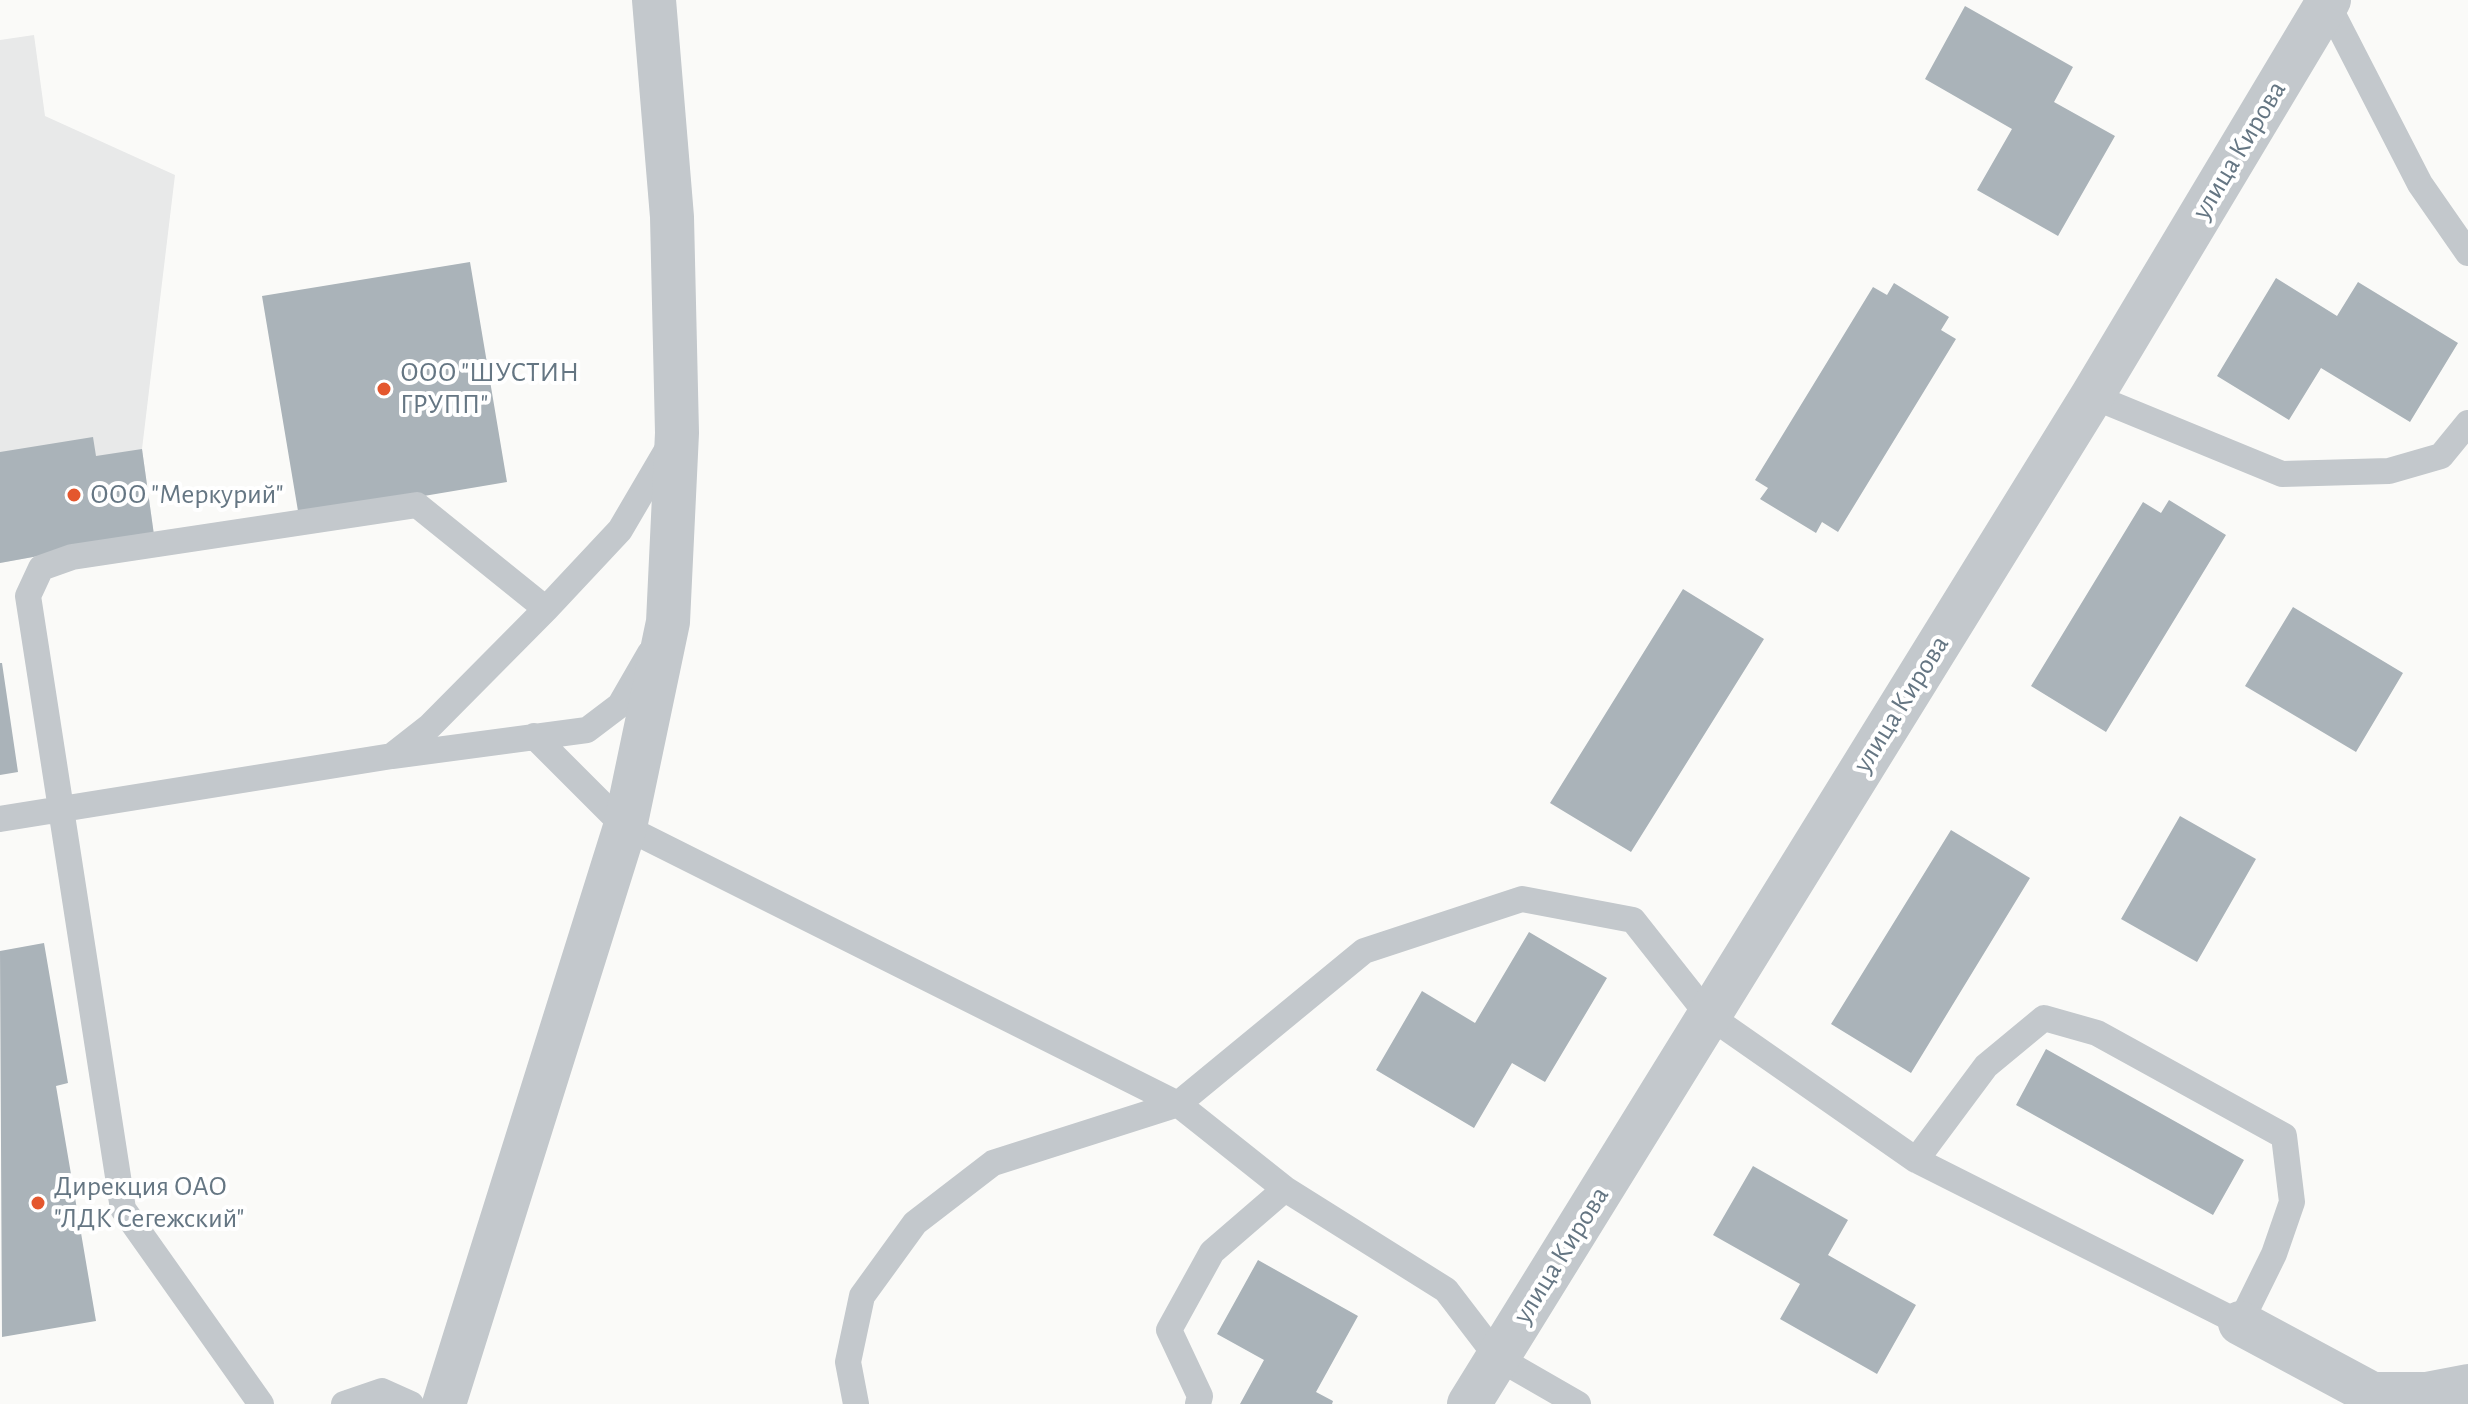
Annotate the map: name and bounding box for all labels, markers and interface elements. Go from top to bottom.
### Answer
street label: улица Кирова [2185,75,2293,225]
place label: ООО "ШУСТИН ГРУПП" [400,356,579,422]
marker: ООО "ШУСТИН ГРУПП" [375,380,393,398]
place label: ООО "Меркурий" [90,478,284,512]
marker: ООО "Меркурий" [65,486,83,504]
street label: улица Кирова [1846,629,1956,779]
place label: Дирекция ОАО "ЛДК Сегежский" [54,1170,244,1236]
street label: улица Кирова [1506,1180,1616,1330]
marker: Дирекция ОАО "ЛДК Сегежский" [29,1194,47,1212]

